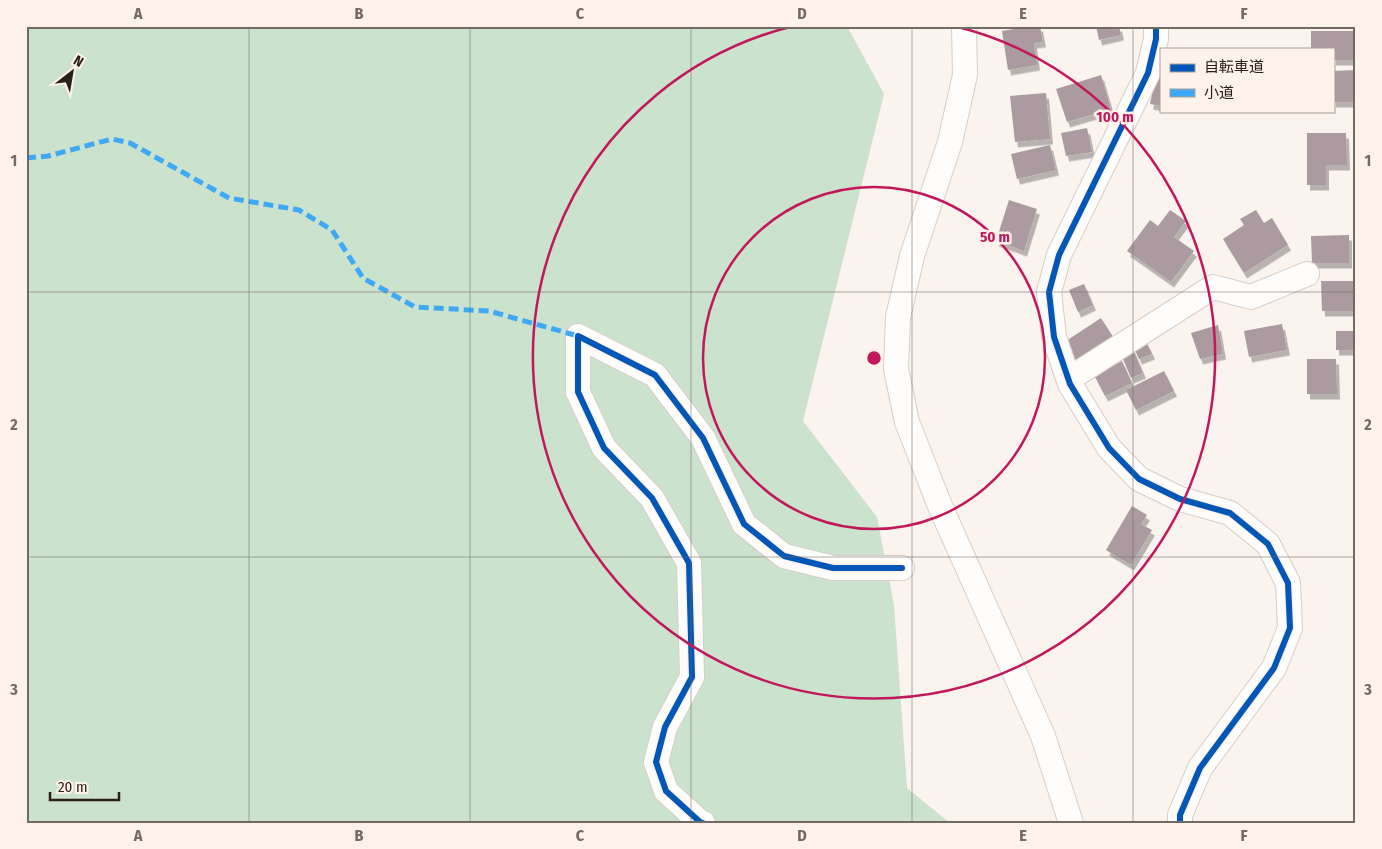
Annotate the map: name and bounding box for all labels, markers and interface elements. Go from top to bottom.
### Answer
text: A [133,4,143,23]
text: B [355,4,364,23]
text: C [576,4,585,23]
text: D [797,4,807,23]
text: E [1019,4,1027,23]
text: F [1240,4,1248,23]
north arrow [48,48,98,98]
legend [1160,48,1334,112]
text: N [70,52,86,71]
text: 自転車道 [1204,58,1264,76]
text: 小道 [1204,84,1234,102]
text: 100 m [1096,108,1134,126]
text: 1 [11,151,17,170]
text: 1 [1365,151,1371,170]
text: 50 m [980,228,1010,246]
centre of rings [865,349,883,367]
text: 2 [9,415,18,434]
text: 2 [1363,415,1372,434]
text: 3 [9,680,18,699]
text: 3 [1363,680,1372,699]
scale bar [50,769,119,801]
text: 20 m [58,778,88,796]
text: A [133,826,143,845]
text: B [355,826,364,845]
text: C [576,826,585,845]
text: D [797,826,807,845]
text: E [1019,826,1027,845]
text: F [1240,826,1248,845]

